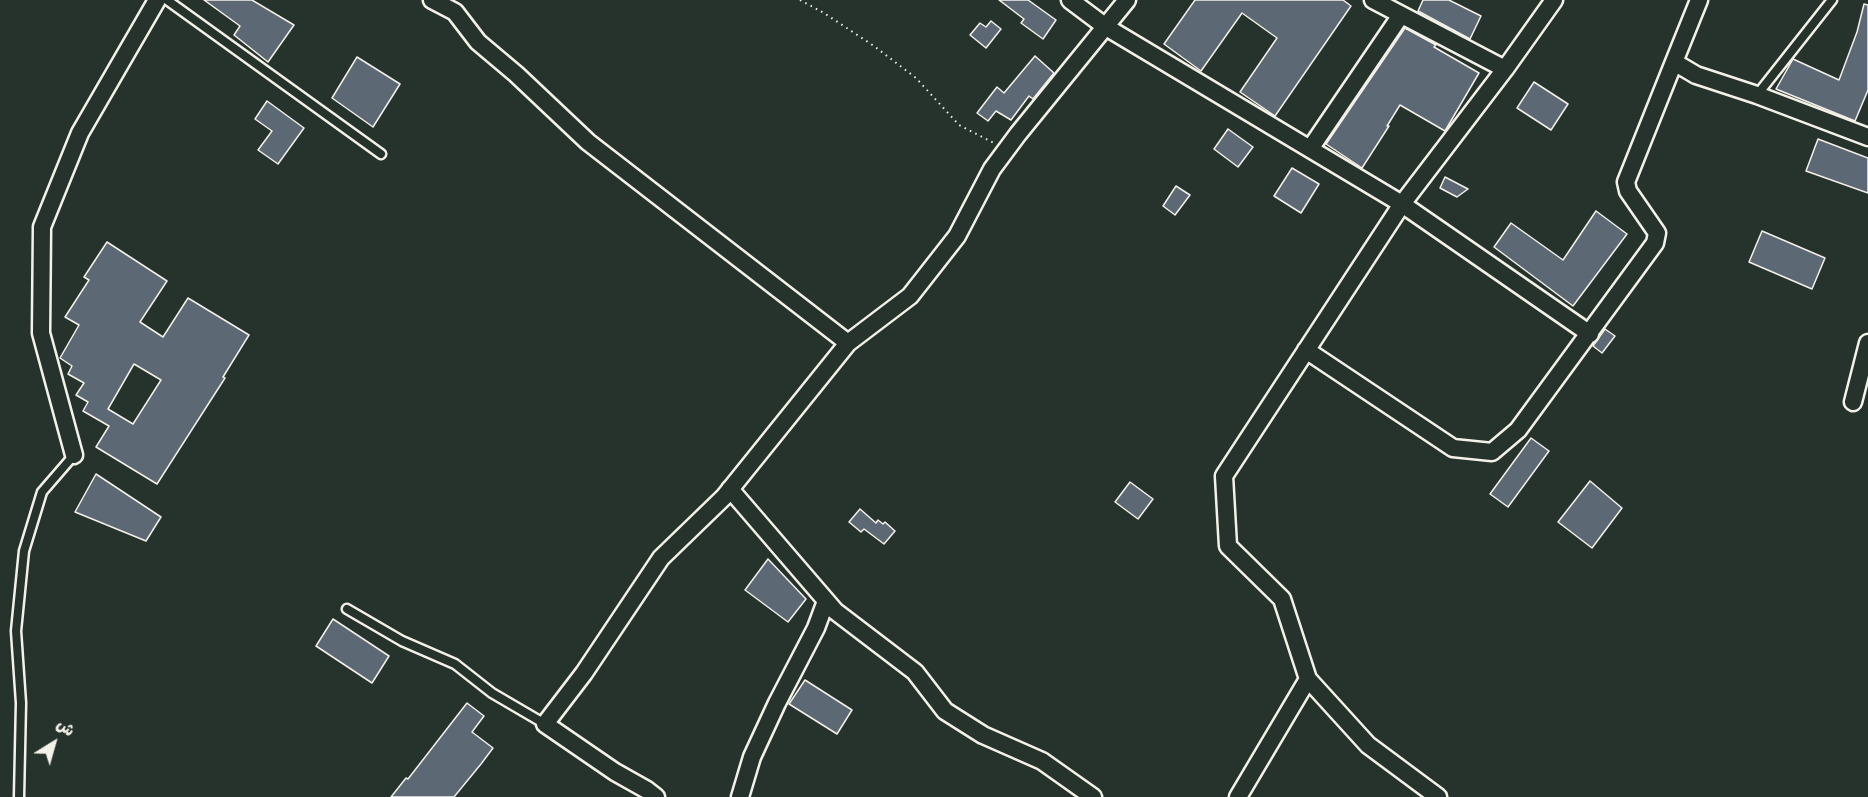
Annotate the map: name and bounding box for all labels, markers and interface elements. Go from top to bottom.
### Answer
north arrow [24,713,84,773]
text: ش [52,715,78,742]

